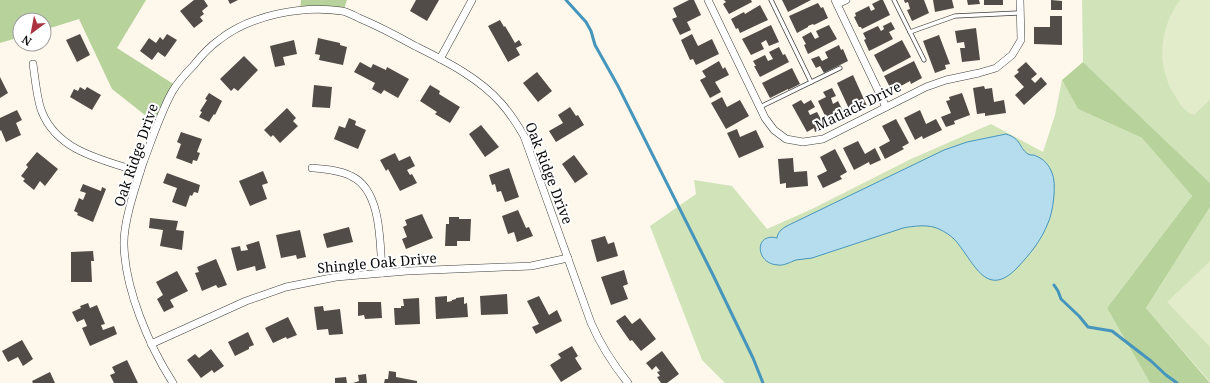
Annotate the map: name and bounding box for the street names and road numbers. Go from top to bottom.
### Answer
street label: Matlack Drive [811,76,904,135]
street label: Oak Ridge Drive [109,101,162,209]
street label: Oak Ridge Drive [521,119,578,227]
street label: Shingle Oak Drive [316,248,438,277]

